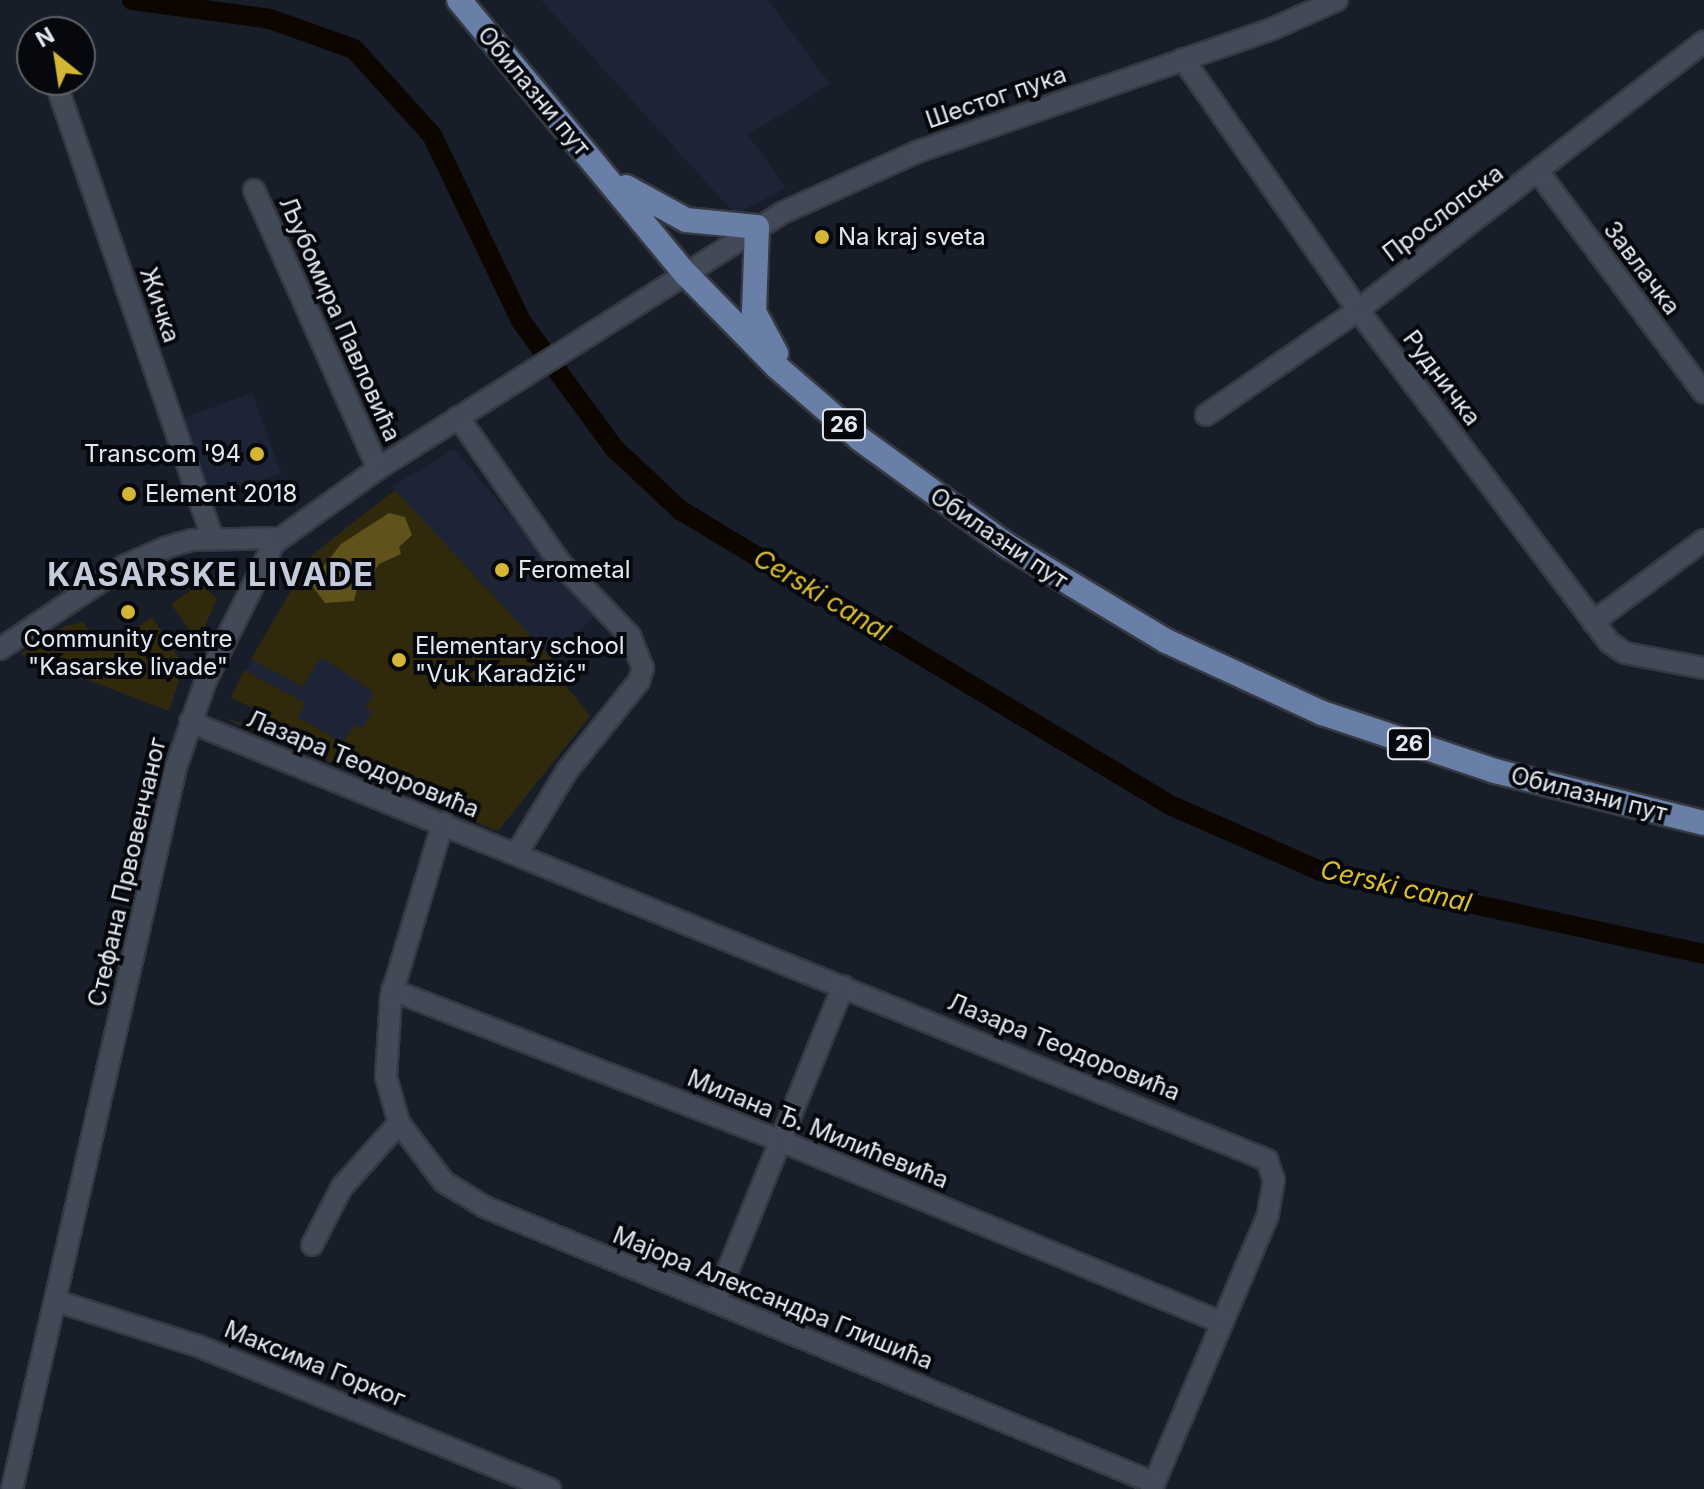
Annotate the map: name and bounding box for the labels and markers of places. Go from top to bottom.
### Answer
place label: Na kraj sveta [838,223,986,251]
marker: Na kraj sveta [813,228,831,246]
place label: Transcom '94 [84,440,241,468]
marker: Transcom '94 [248,445,266,463]
place label: Element 2018 [145,480,297,508]
marker: Element 2018 [120,485,138,503]
place label: Ferometal [518,556,631,584]
marker: Ferometal [493,561,511,579]
marker: Community centre "Kasarske livade" [119,603,137,621]
place label: Community centre "Kasarske livade" [23,625,233,681]
place label: Elementary school "Vuk Karadžić" [415,632,625,688]
marker: Elementary school "Vuk Karadžić" [390,651,408,669]

